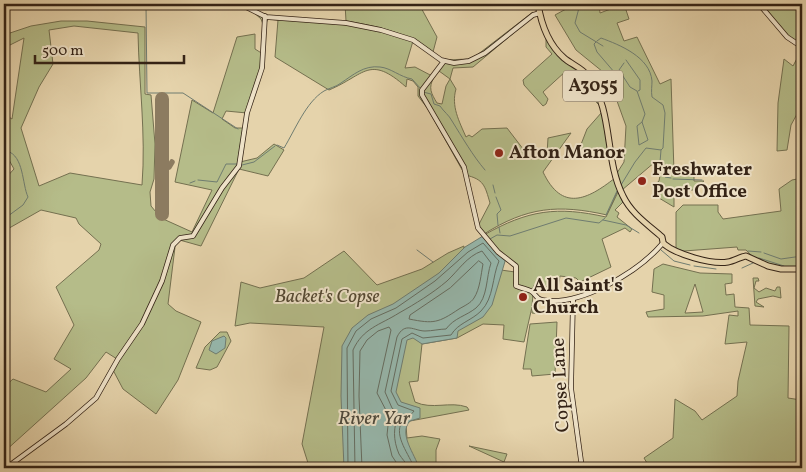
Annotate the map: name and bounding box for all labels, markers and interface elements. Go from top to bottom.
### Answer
scale bar [35,32,184,64]
text: 500 m [42,41,84,62]
road number: A3055 [563,70,623,102]
place label: Afton Manor [509,140,625,166]
marker: Afton Manor [493,147,505,159]
place label: Freshwater Post Office [652,157,752,205]
marker: Freshwater Post Office [636,175,648,187]
place label: All Saint's Church [533,273,623,321]
park label: Backet's Copse [275,284,380,310]
marker: All Saint's Church [517,291,529,303]
street label: Copse Lane [546,337,576,433]
water label: River Yar [338,405,411,433]

